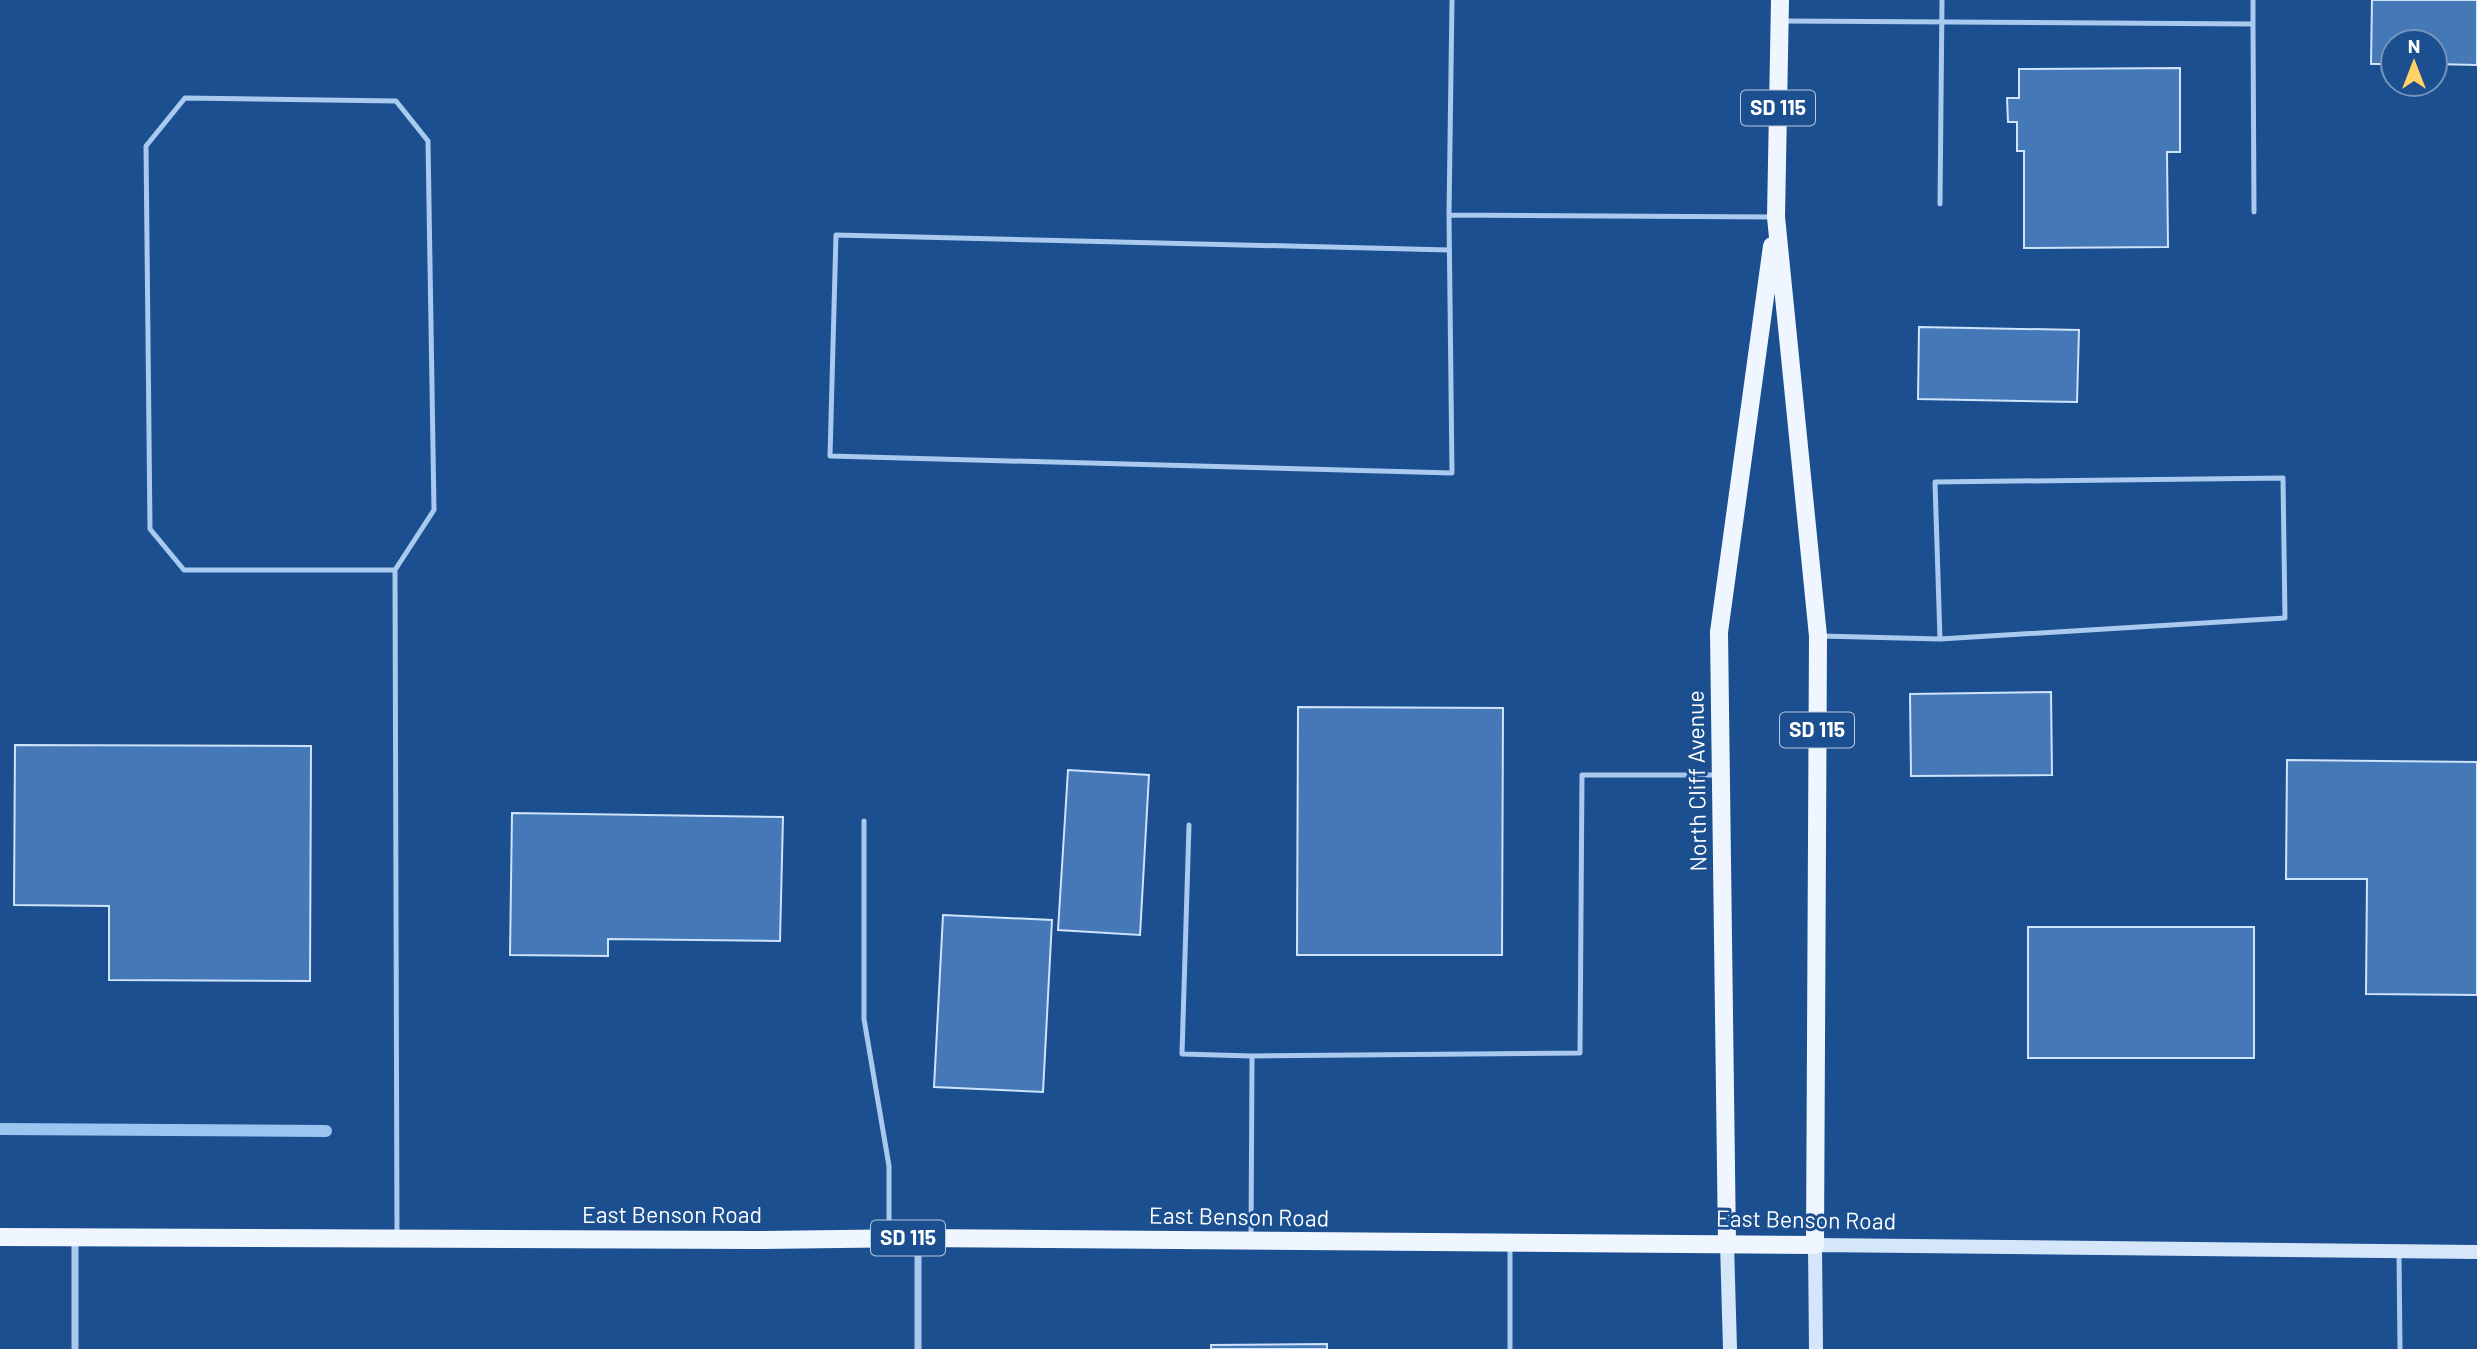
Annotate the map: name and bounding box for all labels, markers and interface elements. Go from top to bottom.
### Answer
north arrow [2379,28,2449,98]
text: N [2408,34,2420,57]
road number: SD 115 [1741,90,1815,126]
street label: North Cliff Avenue [1680,690,1712,872]
road number: SD 115 [1780,712,1854,748]
street label: East Benson Road [582,1200,762,1228]
street label: East Benson Road [1149,1200,1329,1232]
street label: East Benson Road [1716,1203,1896,1235]
road number: SD 115 [871,1220,945,1256]

